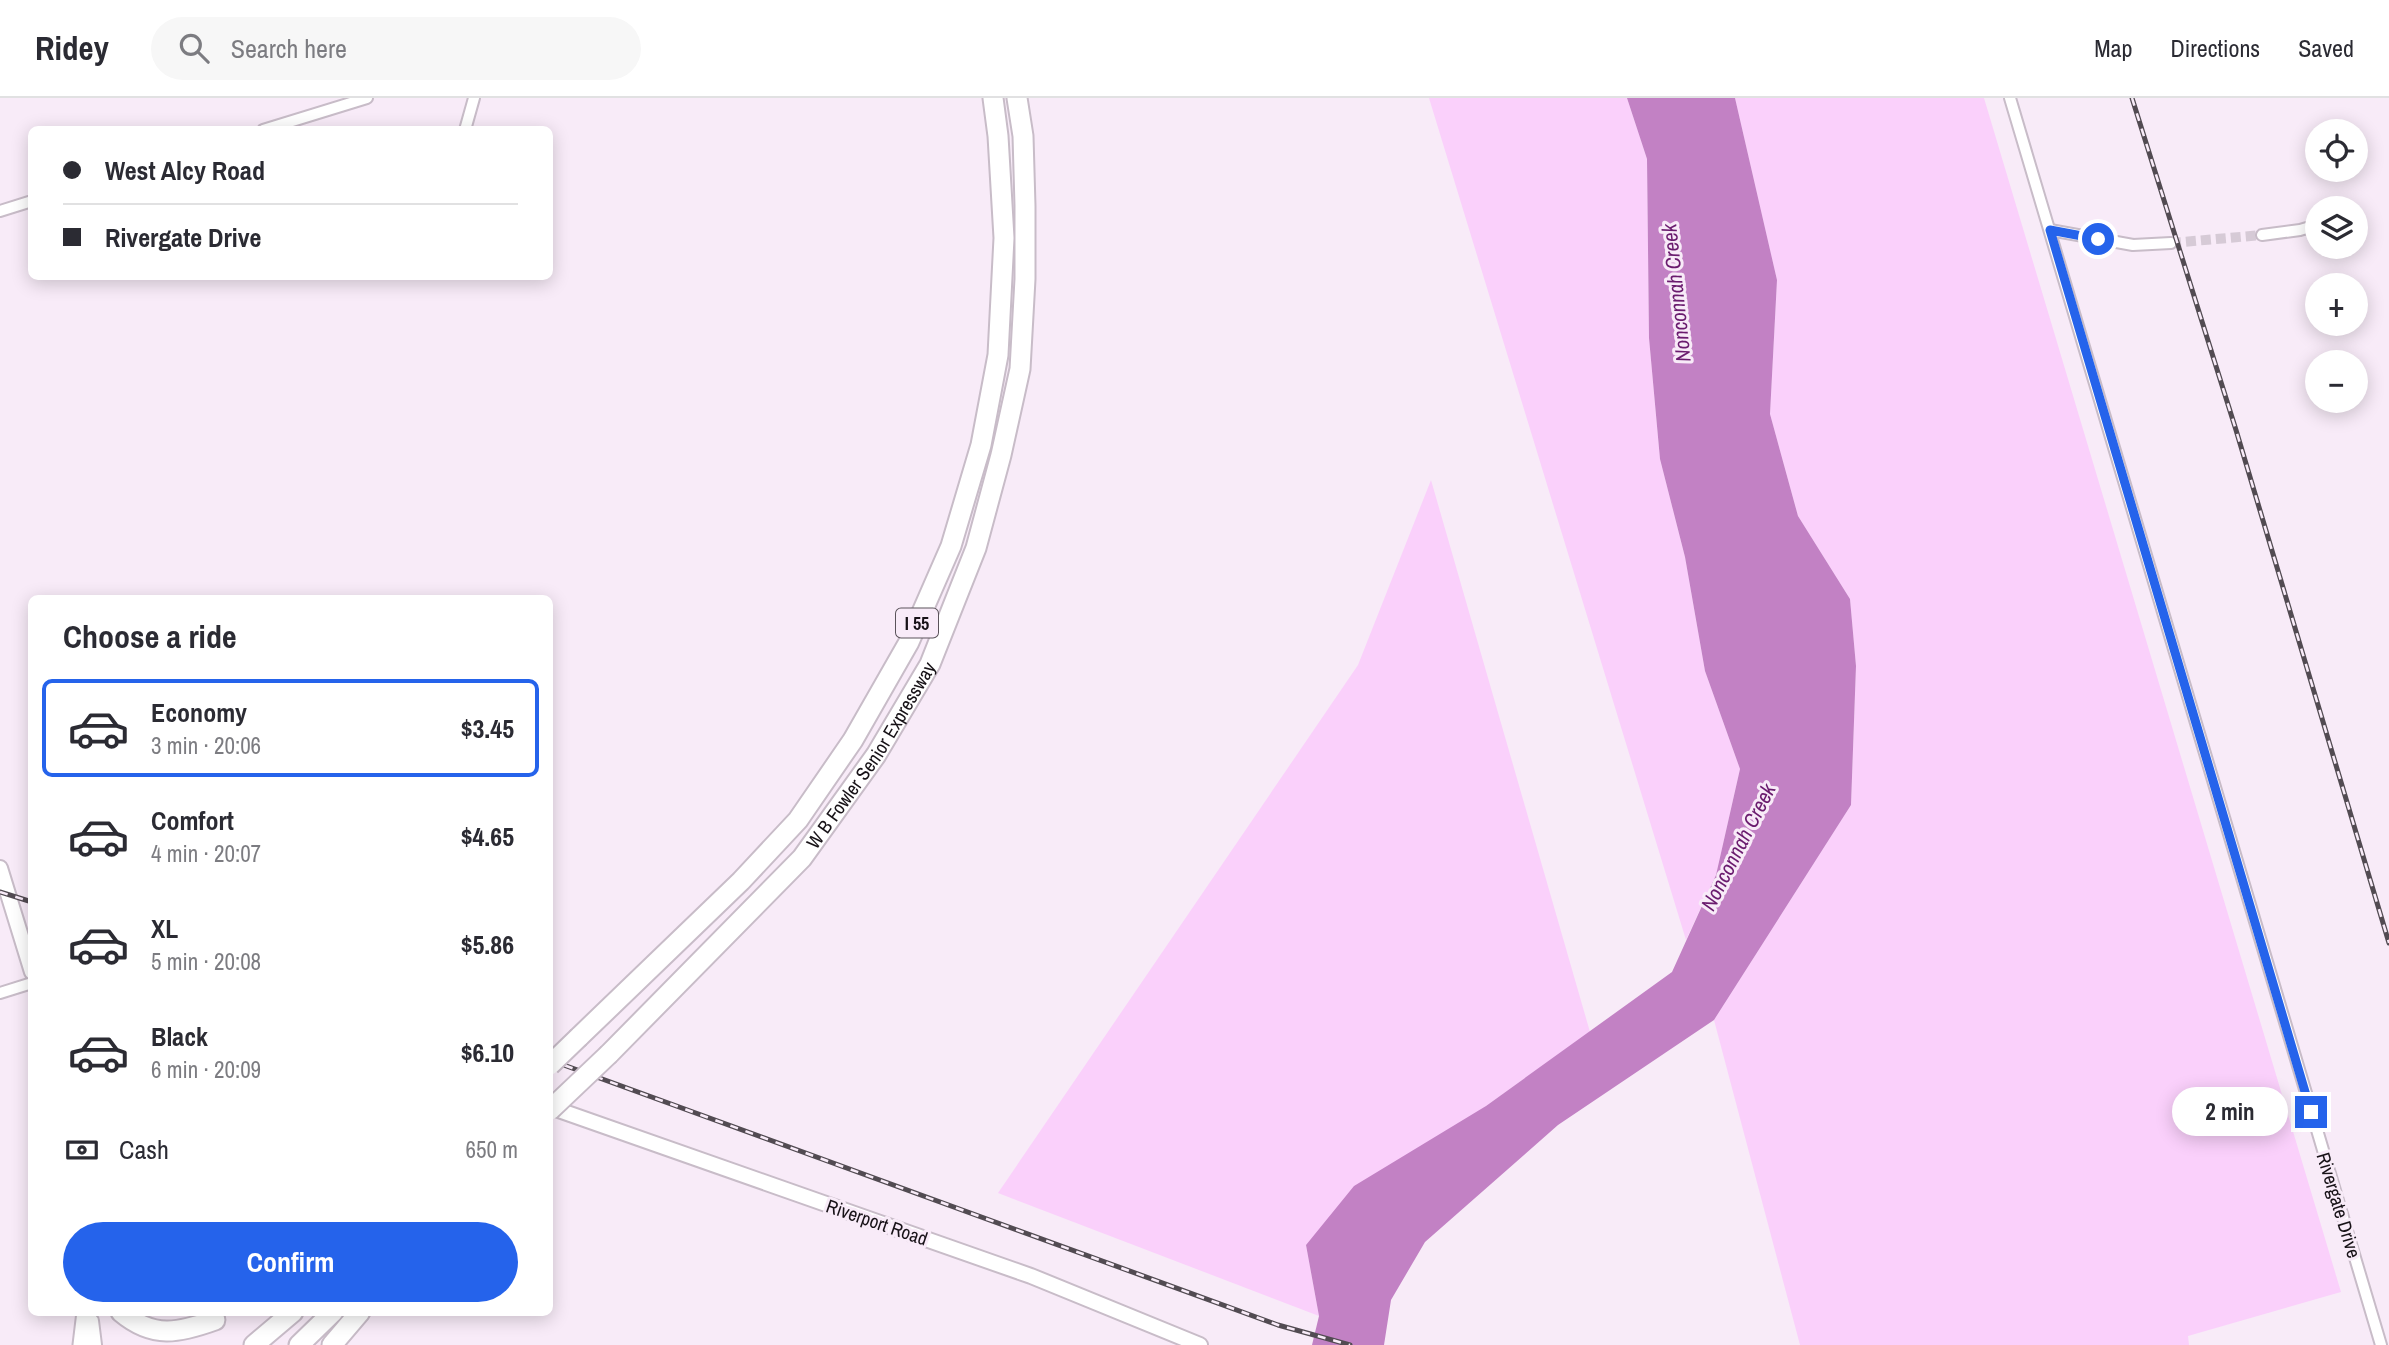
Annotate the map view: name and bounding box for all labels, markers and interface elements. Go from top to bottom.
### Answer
search box [151,17,641,80]
text: Ridey [35,26,109,70]
icon: search [175,29,213,67]
text: Search here [231,31,347,66]
text: Map [2094,32,2132,64]
text: Directions [2170,32,2260,64]
text: Saved [2298,32,2354,64]
map controls [2305,119,2368,413]
button: locate [2305,119,2368,182]
text: West Alcy Road [105,153,265,188]
button: layers [2305,196,2368,259]
text: Rivergate Drive [105,220,261,255]
water label: Nonconnah Creek [1654,221,1698,364]
route start [2082,223,2114,255]
button: + [2305,273,2368,336]
button: − [2305,350,2368,413]
road number: I 55 [896,608,938,638]
text: Choose a ride [63,615,237,658]
street label: W B Fowler Senior Expressway [800,657,942,854]
text: Economy [151,695,247,730]
icon: car [67,697,130,760]
text: $3.45 [461,711,514,746]
text: 3 min · 20:06 [151,730,261,761]
water label: Nonconnah Creek [1694,777,1783,915]
text: Comfort [151,803,234,838]
icon: car [67,805,130,868]
text: $4.65 [461,819,514,854]
text: 4 min · 20:07 [151,838,261,869]
text: XL [151,911,178,946]
icon: car [67,913,130,976]
text: $5.86 [461,927,514,962]
text: 5 min · 20:08 [151,946,261,977]
text: Black [151,1019,208,1054]
icon: car [67,1021,130,1084]
text: $6.10 [461,1035,514,1070]
text: 6 min · 20:09 [151,1054,261,1085]
callout: 2 min [2171,1088,2286,1136]
text: 2 min [2205,1096,2255,1127]
route end [2295,1096,2327,1128]
icon: cash [63,1131,101,1169]
text: Cash [119,1132,169,1167]
text: 650 m [466,1134,518,1165]
street label: Rivergate Drive [2311,1149,2367,1261]
street label: Riverport Road [823,1193,931,1251]
button: Confirm [63,1222,518,1302]

